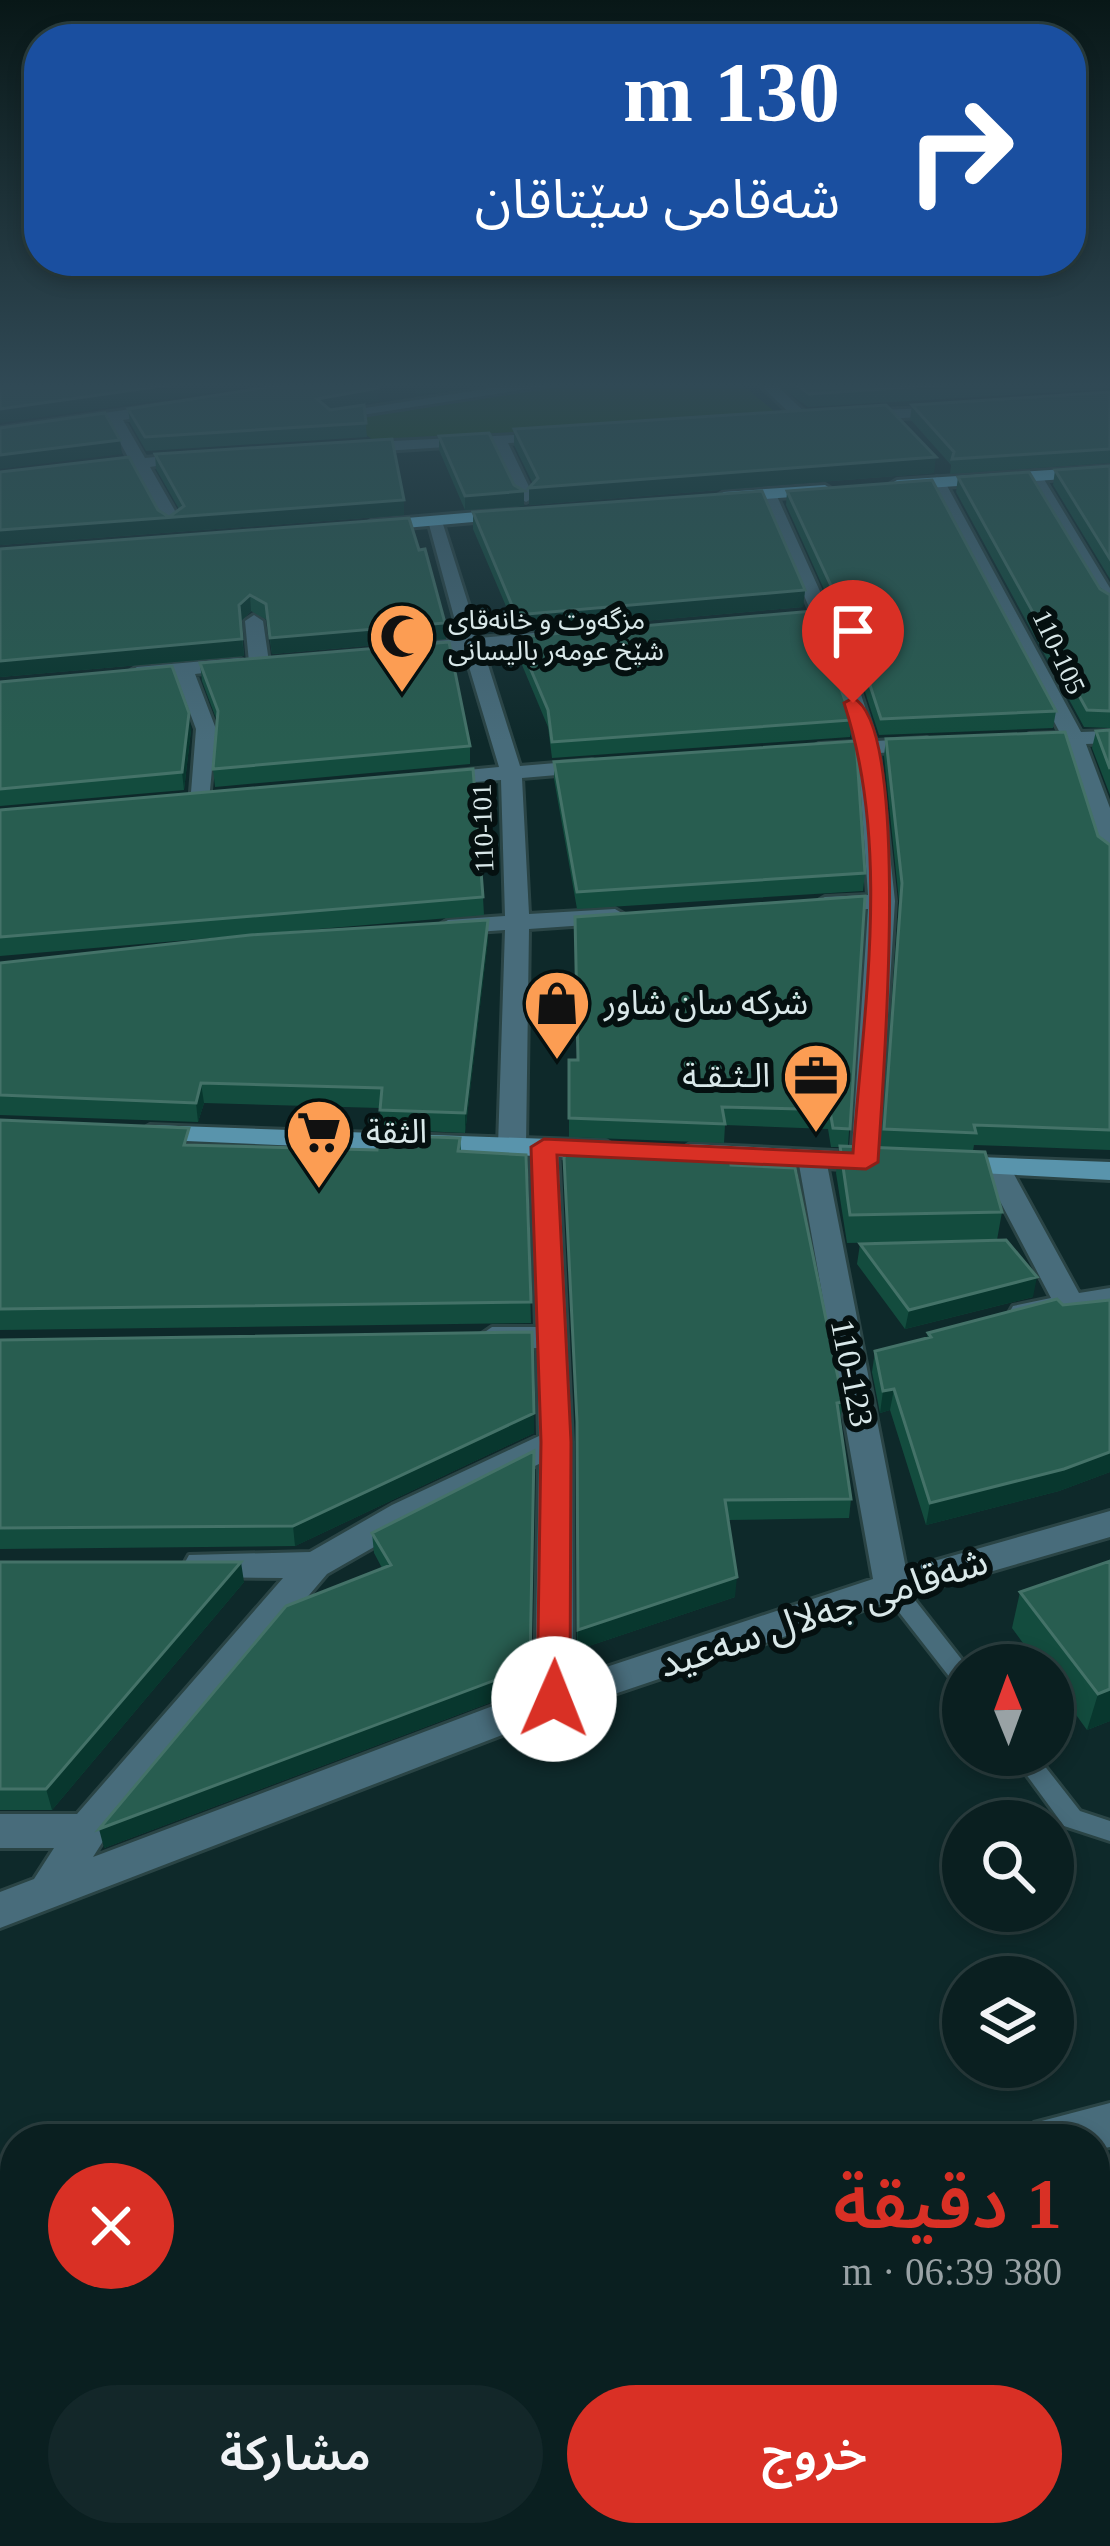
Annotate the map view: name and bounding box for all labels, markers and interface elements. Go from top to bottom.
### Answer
text: 130 m [623,46,840,139]
icon: right [882,72,1038,228]
text: شەقامی سێتاقان [475,170,840,230]
pin [802,580,904,703]
icon: arrive [820,598,886,664]
mosque icon: مزگەوت و خانەقای شێخ عومەر بالیسانی [367,601,437,695]
place label: مزگەوت و خانەقای شێخ عومەر بالیسانی [448,605,664,671]
street label: 110-105 [1027,605,1091,699]
street label: 110-101 [466,783,500,873]
shop icon: شرکە سان شاور [522,968,592,1062]
place label: شرکە سان شاور [603,985,808,1022]
office icon: الـثـقـة [781,1041,851,1135]
place label: الـثـقـة [682,1058,770,1094]
supermarket icon: الثقة [284,1097,354,1191]
place label: الثقة [366,1114,427,1150]
street label: 110-123 [824,1316,880,1430]
street label: شەقامی جەلال سەعید [653,1539,993,1686]
position arrow [491,1636,617,1762]
north arrow [942,1644,1074,1776]
map controls [942,1644,1074,2088]
button: search [942,1800,1074,1932]
button: layers [942,1956,1074,2088]
button: close [48,2163,174,2289]
text: 1 دقيقة [833,2164,1062,2244]
text: 380 m · 06:39 [842,2250,1062,2293]
button: مشاركة [48,2385,543,2523]
button: خروج [567,2385,1062,2523]

